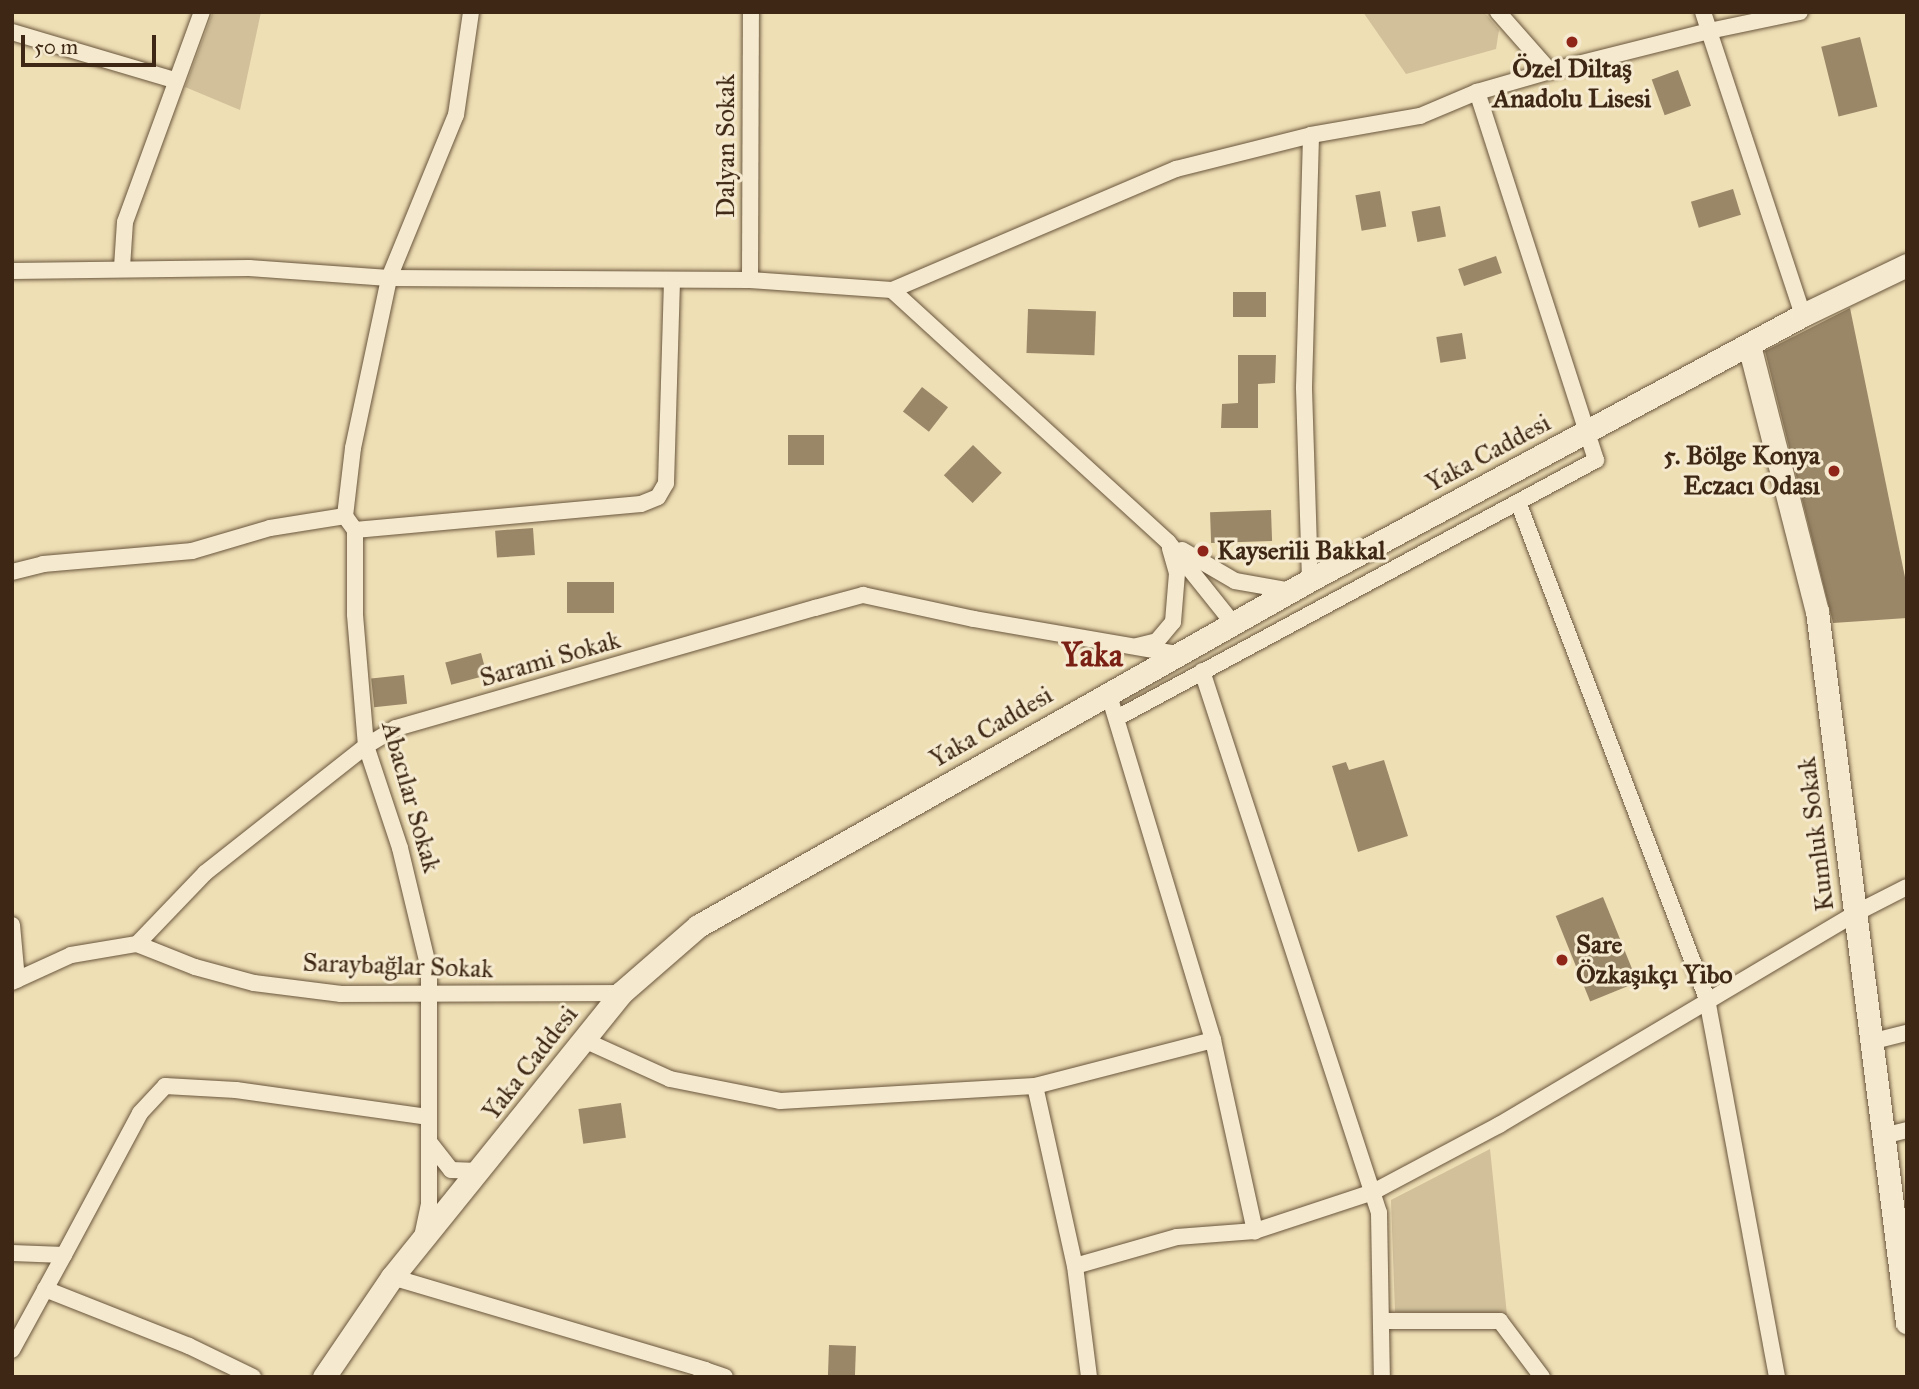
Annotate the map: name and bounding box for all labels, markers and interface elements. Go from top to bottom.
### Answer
scale bar [24,21,159,65]
text: 50 m [34,34,78,60]
marker: Özel Diltaş Anadolu Lisesi [1564,34,1580,50]
place label: Özel Diltaş Anadolu Lisesi [1493,53,1651,114]
street label: Dalyan Sokak [710,74,742,218]
street label: Yaka Caddesi [1420,407,1556,499]
place label: 5. Bölge Konya Eczacı Odası [1664,440,1820,502]
marker: 5. Bölge Konya Eczacı Odası [1826,463,1842,479]
place label: Kayserili Bakkal [1217,535,1386,567]
marker: Kayserili Bakkal [1195,543,1211,559]
street label: Sarami Sokak [476,624,624,694]
district label: Yaka [1061,636,1123,676]
street label: Yaka Caddesi [924,679,1058,775]
street label: Abacılar Sokak [375,718,447,876]
street label: Kumluk Sokak [1791,755,1841,913]
place label: Sare Özkaşıkçı Yibo [1576,929,1733,990]
street label: Saraybağlar Sokak [302,947,494,985]
marker: Sare Özkaşıkçı Yibo [1554,952,1570,968]
street label: Yaka Caddesi [476,1000,584,1126]

